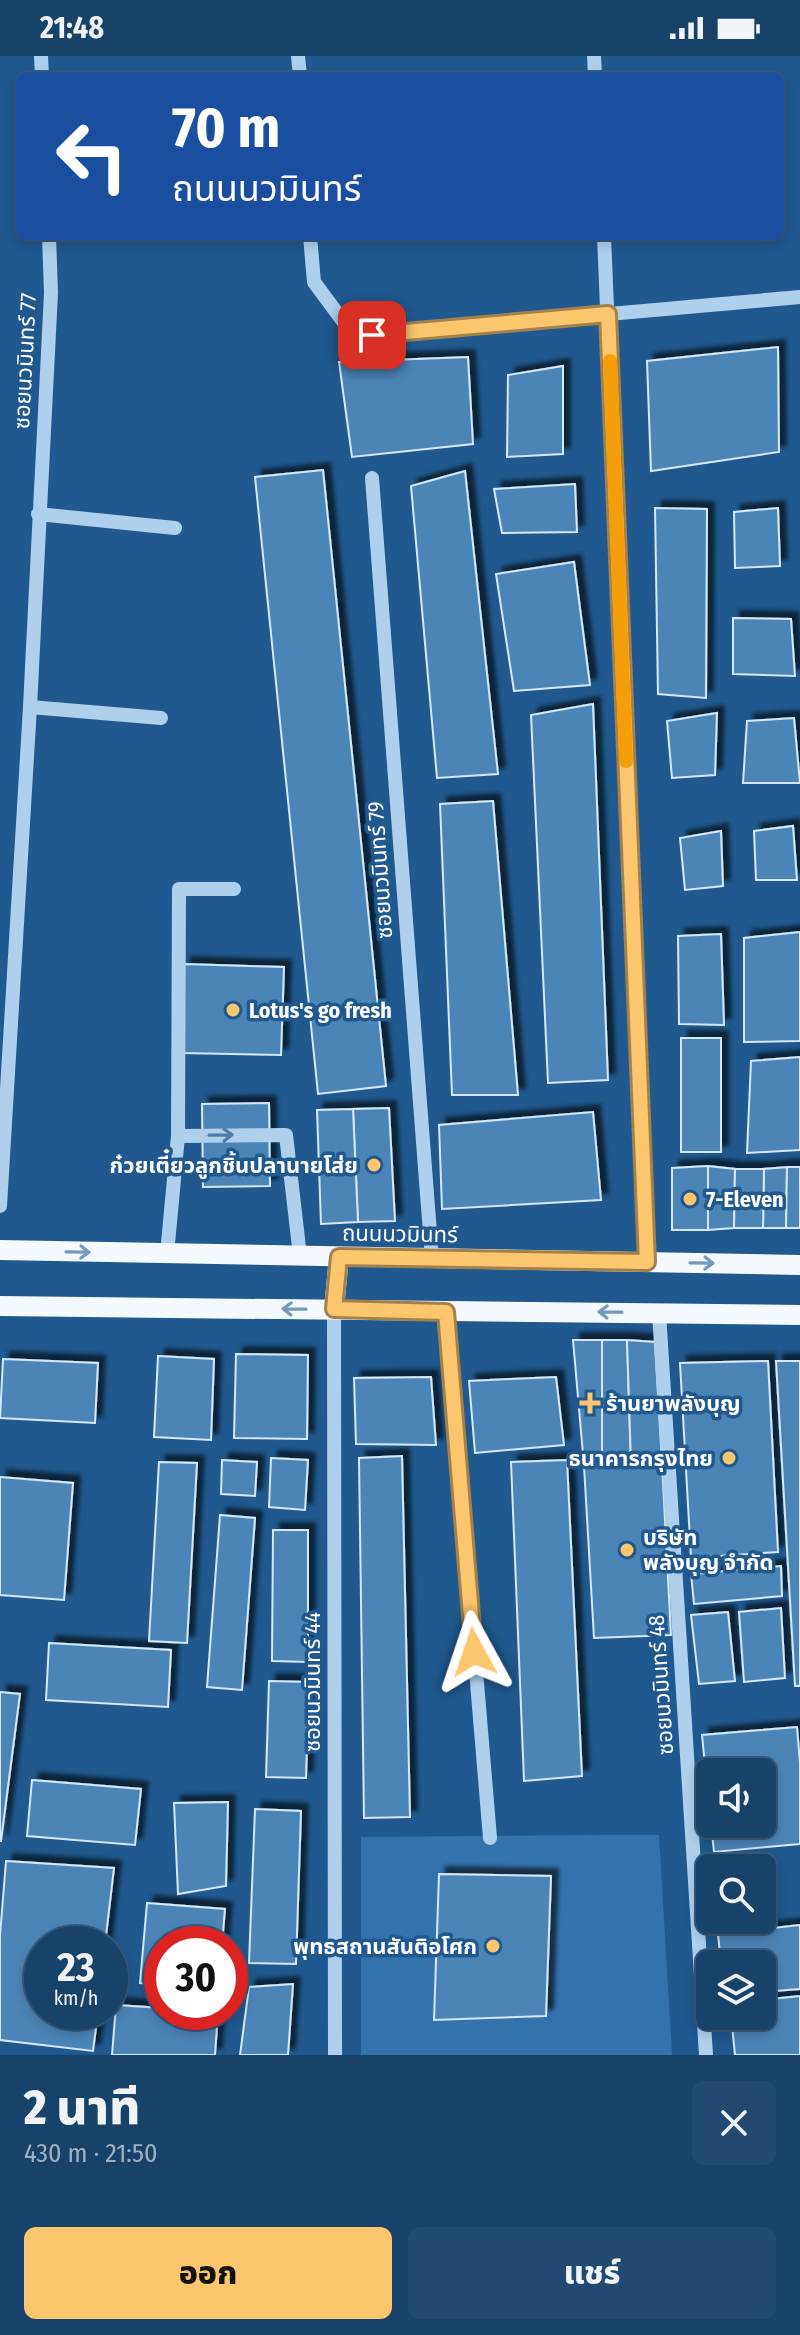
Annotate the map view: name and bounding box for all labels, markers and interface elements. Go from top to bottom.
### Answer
text: 21:48 [40,10,104,46]
text: 70 m [172,95,280,162]
icon: left [40,104,144,208]
text: ถนนนวมินทร์ [172,167,361,211]
street label: ซอยนวมินทร์ 77 [8,292,42,430]
pin [338,301,406,369]
icon: arrive [350,313,394,357]
street label: ซอยนวมินทร์ 79 [362,800,398,940]
place label: Lotus's go fresh [249,997,392,1024]
marker: Lotus's go fresh [224,1001,242,1019]
one-way arrow [207,1128,234,1143]
place label: ก๋วยเตี๋ยวลูกชิ้นปลานายโส่ย [110,1149,358,1179]
marker: ก๋วยเตี๋ยวลูกชิ้นปลานายโส่ย [365,1156,383,1174]
place label: 7-Eleven [706,1186,784,1213]
marker: 7-Eleven [681,1190,699,1208]
street label: ถนนนวมินทร์ [342,1219,459,1249]
one-way arrow [64,1245,91,1260]
one-way arrow [688,1255,715,1271]
one-way arrow [281,1301,308,1317]
one-way arrow [597,1304,624,1319]
place label: ร้านยาพลังบุญ [606,1390,741,1417]
marker: ร้านยาพลังบุญ [581,1394,599,1412]
place label: ธนาคารกรุงไทย [569,1445,713,1472]
marker: ธนาคารกรุงไทย [720,1449,738,1467]
place label: บริษัท พลังบุญ จำกัด [643,1524,773,1576]
marker: บริษัท พลังบุญ จำกัด [618,1541,636,1559]
position arrow [432,1610,516,1694]
street label: ซอยนวมินทร์ 44 [299,1612,326,1752]
street label: ซอยนวมินทร์ 48 [643,1614,679,1756]
map controls [696,1758,776,2030]
button: sound [696,1758,776,1838]
button: search [696,1854,776,1934]
speed limit sign: 30 [144,1926,248,2030]
place label: พุทธสถานสันติอโศก [293,1933,477,1960]
marker: พุทธสถานสันติอโศก [484,1937,502,1955]
text: 23 [57,1944,95,1992]
button: layers [696,1950,776,2030]
text: km/h [54,1986,98,2010]
text: 2 นาที [24,2079,140,2137]
button: close [692,2081,776,2165]
text: 430 m · 21:50 [24,2138,157,2169]
button: ออก [24,2227,392,2319]
button: แชร์ [408,2227,776,2319]

